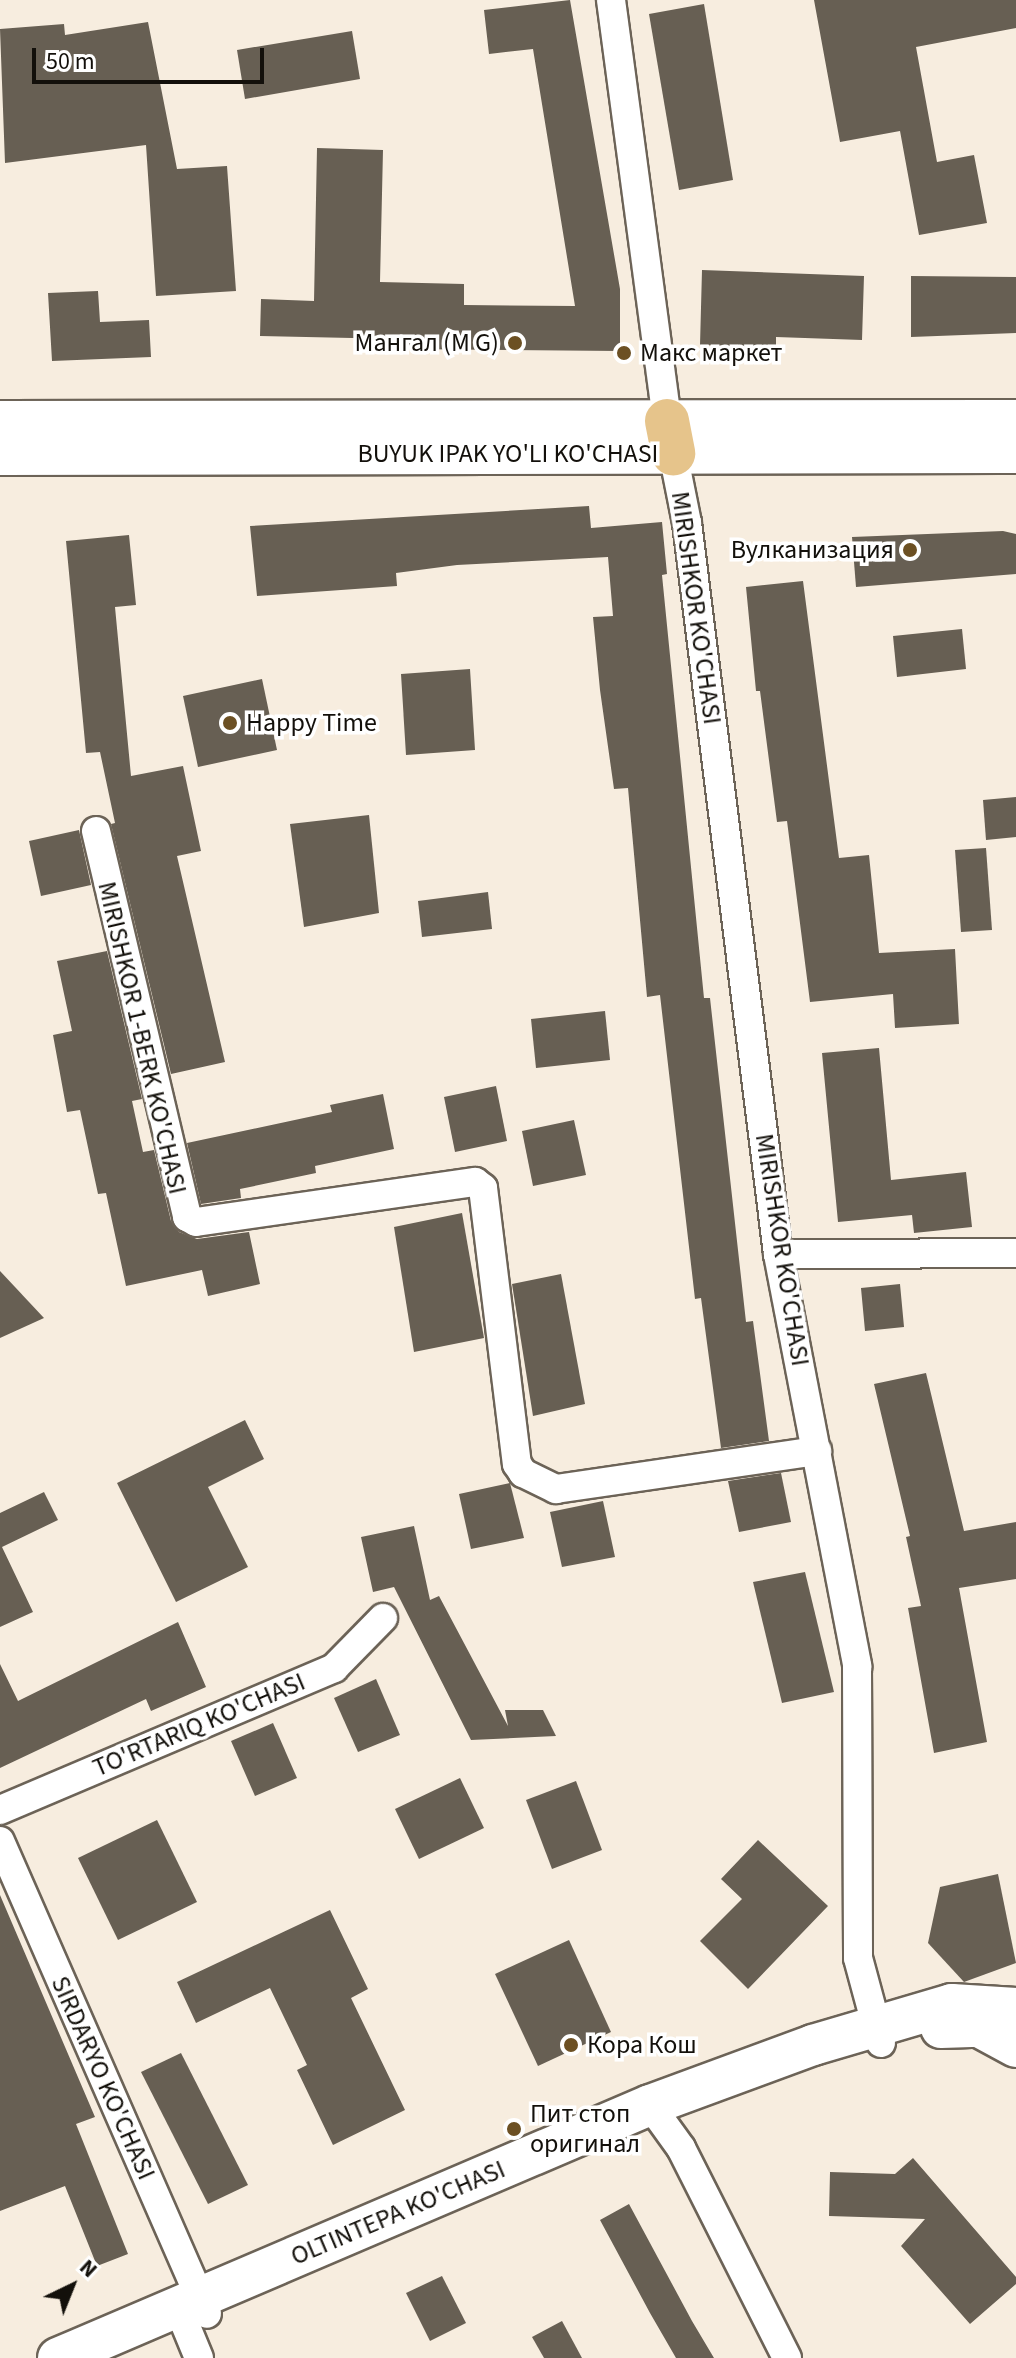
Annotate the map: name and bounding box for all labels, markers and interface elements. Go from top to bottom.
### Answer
scale bar [36,32,268,82]
text: 50 m [46,44,95,79]
place label: Мангал (M G) [355,327,499,359]
marker: Мангал (M G) [506,334,524,352]
place label: Макс маркет [640,337,782,369]
marker: Макс маркет [615,344,633,362]
street label: BUYUK IPAK YO'LI KO'CHASI [358,438,658,470]
street label: MIRISHKOR KO'CHASI [664,490,728,726]
place label: Вулканизация [731,534,894,566]
marker: Вулканизация [901,541,919,559]
place label: Happy Time [246,707,377,739]
marker: Happy Time [221,714,239,732]
street label: MIRISHKOR 1-BERK KO'CHASI [91,879,193,1197]
street label: MIRISHKOR KO'CHASI [748,1132,816,1368]
street label: TO'RTARIQ KO'CHASI [88,1666,310,1784]
street label: SIRDARYO KO'CHASI [44,1971,162,2185]
place label: Кора Кош [587,2029,697,2061]
marker: Кора Кош [562,2036,580,2054]
place label: Пит стоп оригинал [530,2098,640,2160]
marker: Пит стоп оригинал [505,2120,523,2138]
street label: OLTINTEPA KO'CHASI [286,2154,510,2272]
north arrow [32,2246,112,2326]
text: N [72,2252,105,2285]

